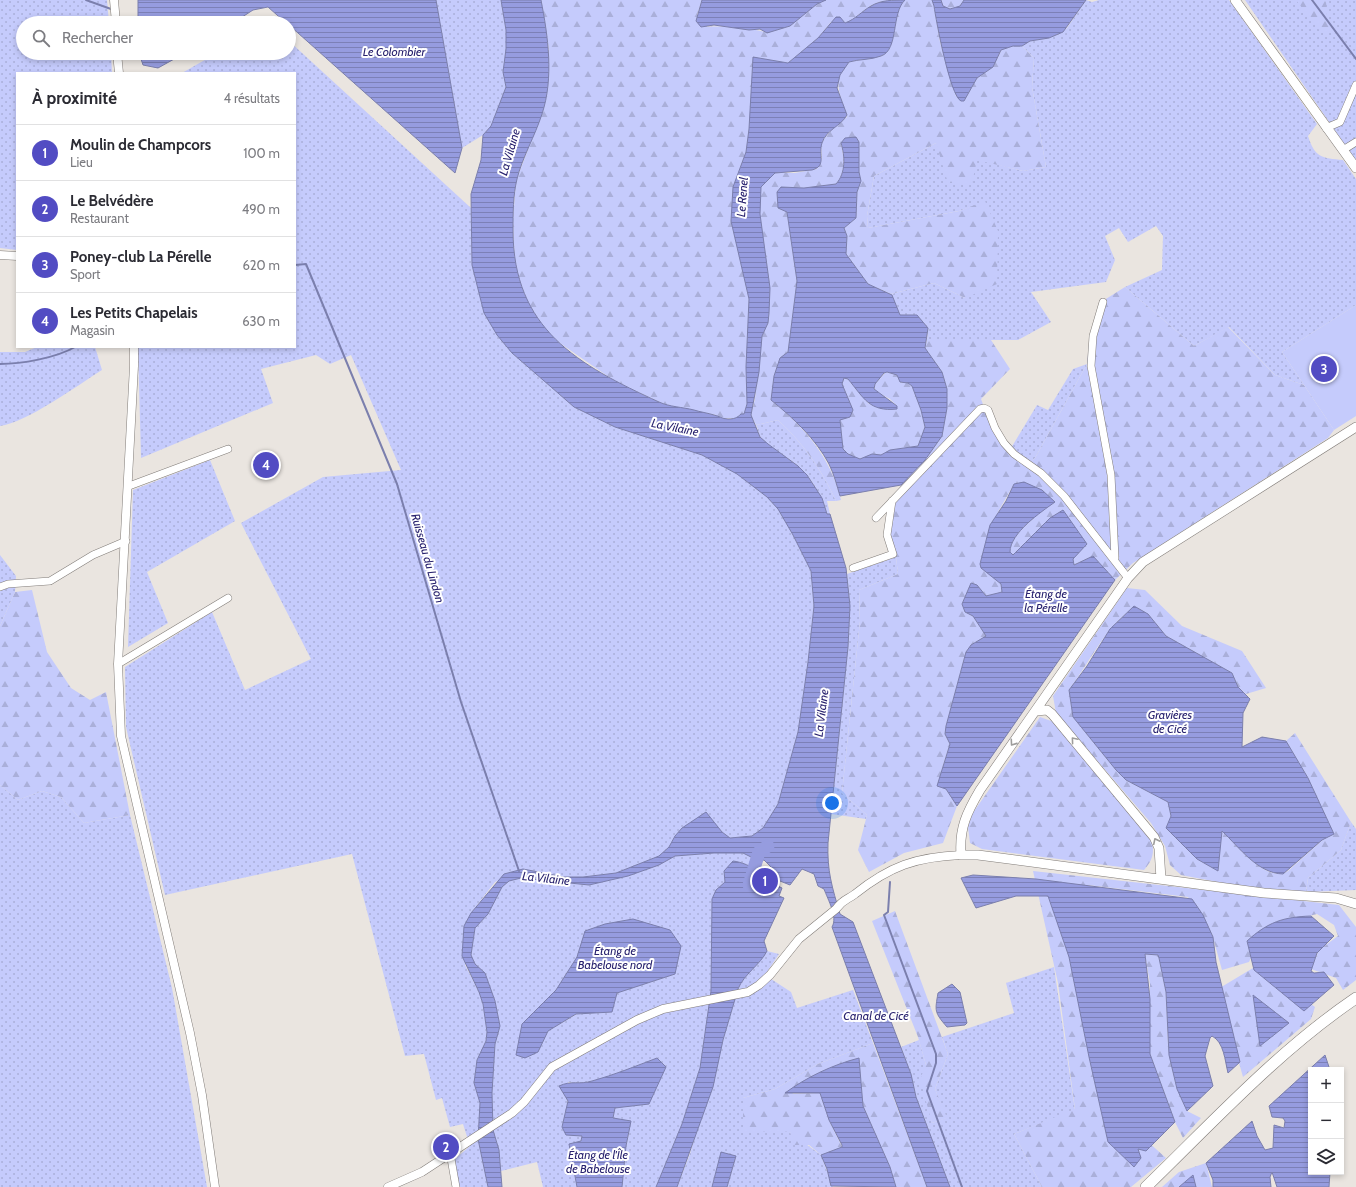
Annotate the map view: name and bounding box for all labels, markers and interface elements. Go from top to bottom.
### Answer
search box [16,16,296,60]
icon: search [30,27,52,49]
text: Rechercher [62,29,133,47]
water label: Le Colombier [363,44,427,59]
text: À proximité [32,88,117,108]
text: 4 résultats [224,90,280,106]
water label: La Vilaine [495,127,523,177]
text: Moulin de Champcors [70,136,211,154]
text: 1 [43,145,47,161]
text: 100 m [243,145,280,161]
text: Lieu [70,154,93,170]
water label: Le Renel [733,176,751,217]
text: Le Belvédère [70,192,153,210]
text: 2 [42,201,48,217]
text: 490 m [242,201,280,217]
text: Restaurant [70,210,129,226]
text: Poney-club La Pérelle [70,248,211,266]
text: 3 [41,257,49,273]
text: 620 m [242,257,280,273]
text: Sport [70,266,100,282]
text: Les Petits Chapelais [70,304,198,322]
text: 4 [41,313,49,329]
text: 630 m [242,313,280,329]
text: Magasin [70,322,115,338]
pin: 3 [1311,354,1337,384]
water label: La Vilaine [650,415,700,439]
pin: 4 [253,450,279,480]
water label: Ruisseau du Lindon [408,512,448,604]
water label: Étang de la Pérelle [1024,586,1068,615]
water label: La Vilaine [811,688,831,738]
water label: Gravières de Cicé [1148,707,1193,736]
one-way arrow [1011,738,1018,745]
one-way arrow [1072,738,1079,745]
your location [822,793,842,813]
one-way arrow [1153,838,1161,845]
pin: 1 [752,866,778,896]
water label: La Vilaine [521,868,571,888]
water label: Étang de Babelouse nord [578,943,653,972]
water label: Canal de Cicé [843,1008,909,1023]
map controls [1308,1067,1344,1175]
button: + [1308,1067,1344,1103]
button: − [1308,1103,1344,1139]
pin: 2 [433,1132,459,1162]
button: layers [1308,1139,1344,1175]
water label: Étang de l'Île de Babelouse [566,1147,631,1176]

